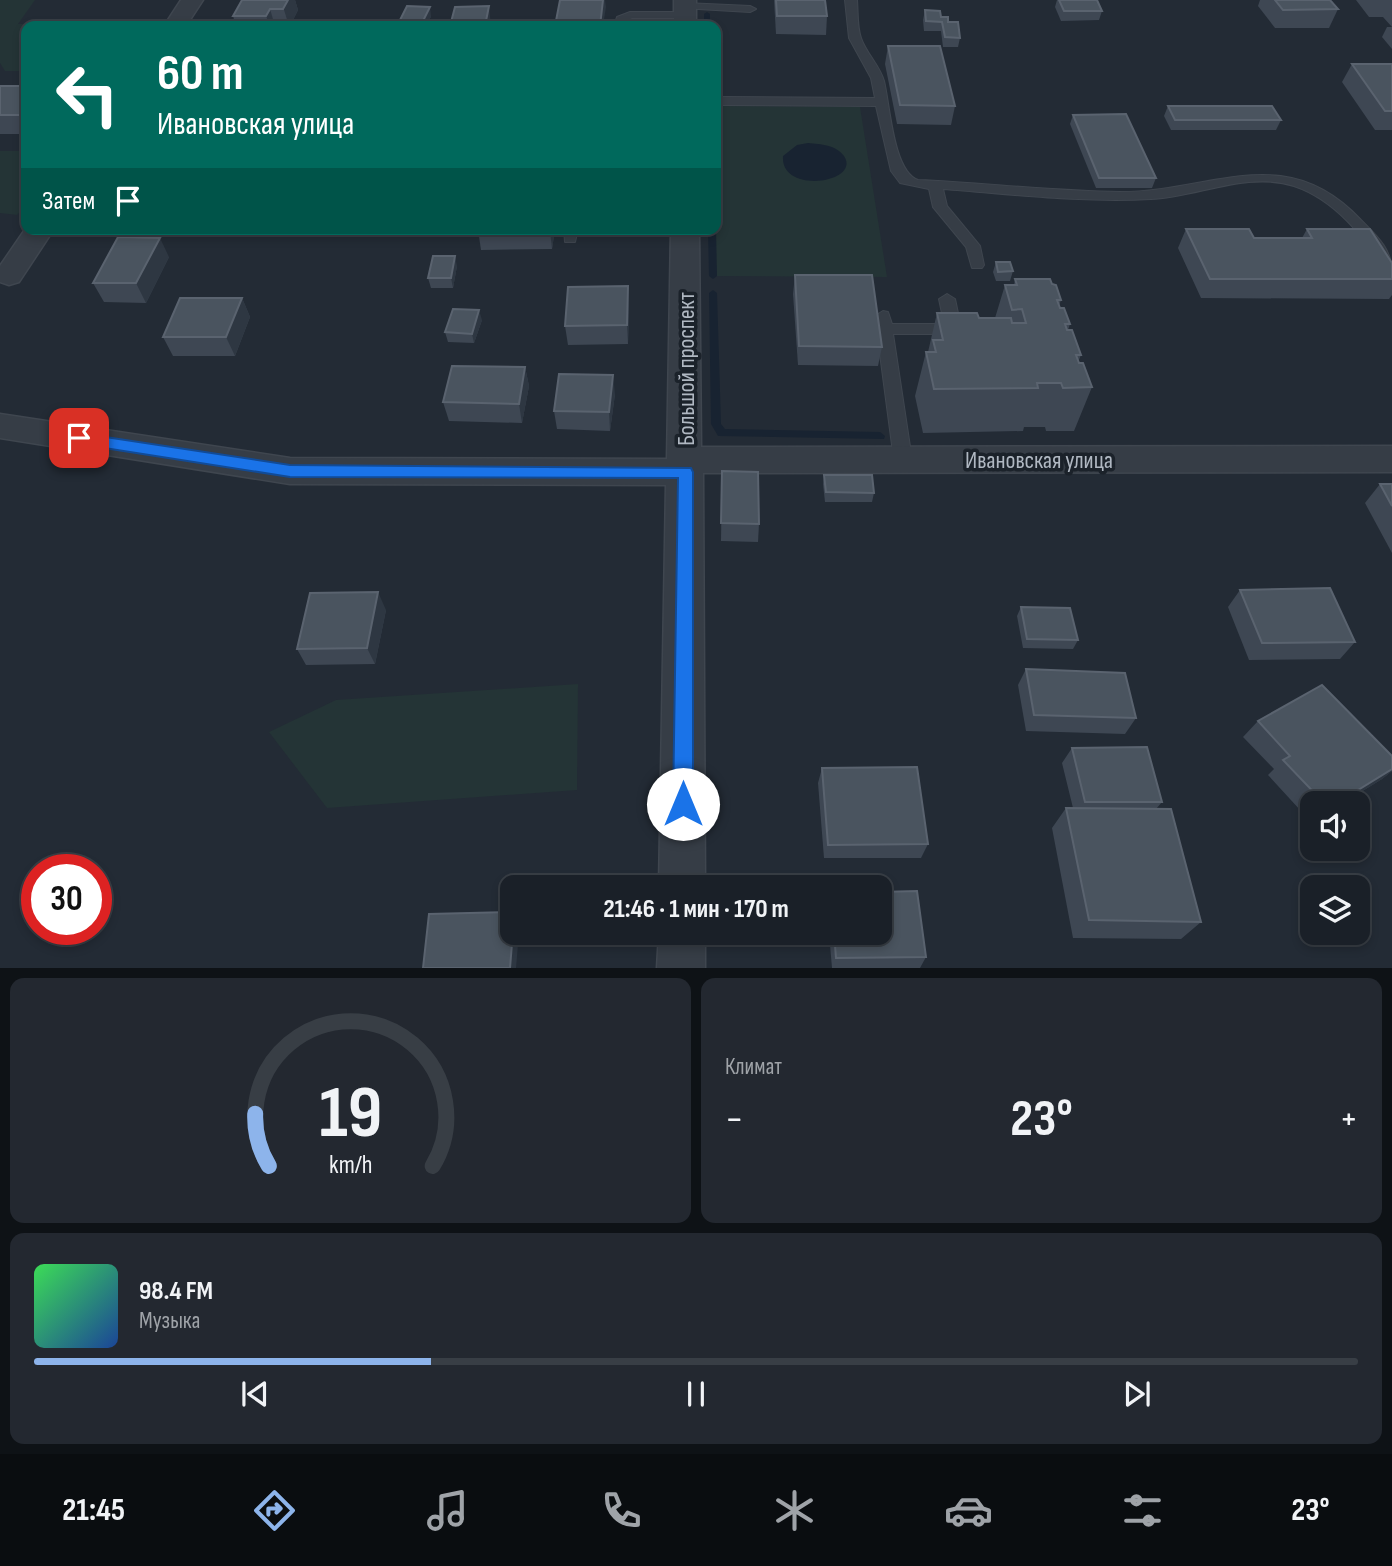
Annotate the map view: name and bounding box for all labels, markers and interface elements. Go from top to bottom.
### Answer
text: 60 m [157,45,244,104]
icon: left [42,49,133,140]
text: Ивановская улица [157,105,354,144]
icon: arrive [109,182,147,220]
text: Затем [42,186,95,217]
street label: Большой проспект [672,292,701,446]
pin [49,408,109,468]
icon: arrive [60,419,98,457]
street label: Ивановская улица [965,446,1113,475]
position arrow [646,767,720,841]
map controls [1300,791,1370,945]
button: sound [1300,791,1370,861]
speed limit sign: 30 [21,854,112,945]
button: layers [1300,875,1370,945]
text: 21:46 · 1 мин · 170 m [603,894,789,925]
text: Климат [725,1053,782,1081]
text: 19 [319,1071,382,1159]
text: 23° [1010,1088,1073,1151]
text: − [725,1097,744,1142]
text: + [1339,1097,1358,1142]
text: km/h [329,1150,372,1181]
text: 98.4 FM [139,1276,213,1307]
text: Музыка [139,1307,200,1335]
icon: previous [236,1375,274,1413]
icon: pause [677,1375,715,1413]
icon: next [1118,1375,1156,1413]
icon: directions [250,1486,299,1535]
icon: music [423,1486,472,1535]
icon: phone [597,1486,646,1535]
icon: climate [770,1486,819,1535]
icon: car [944,1486,993,1535]
icon: filters [1118,1486,1167,1535]
text: 21:45 [62,1491,125,1530]
text: 23° [1291,1491,1330,1530]

